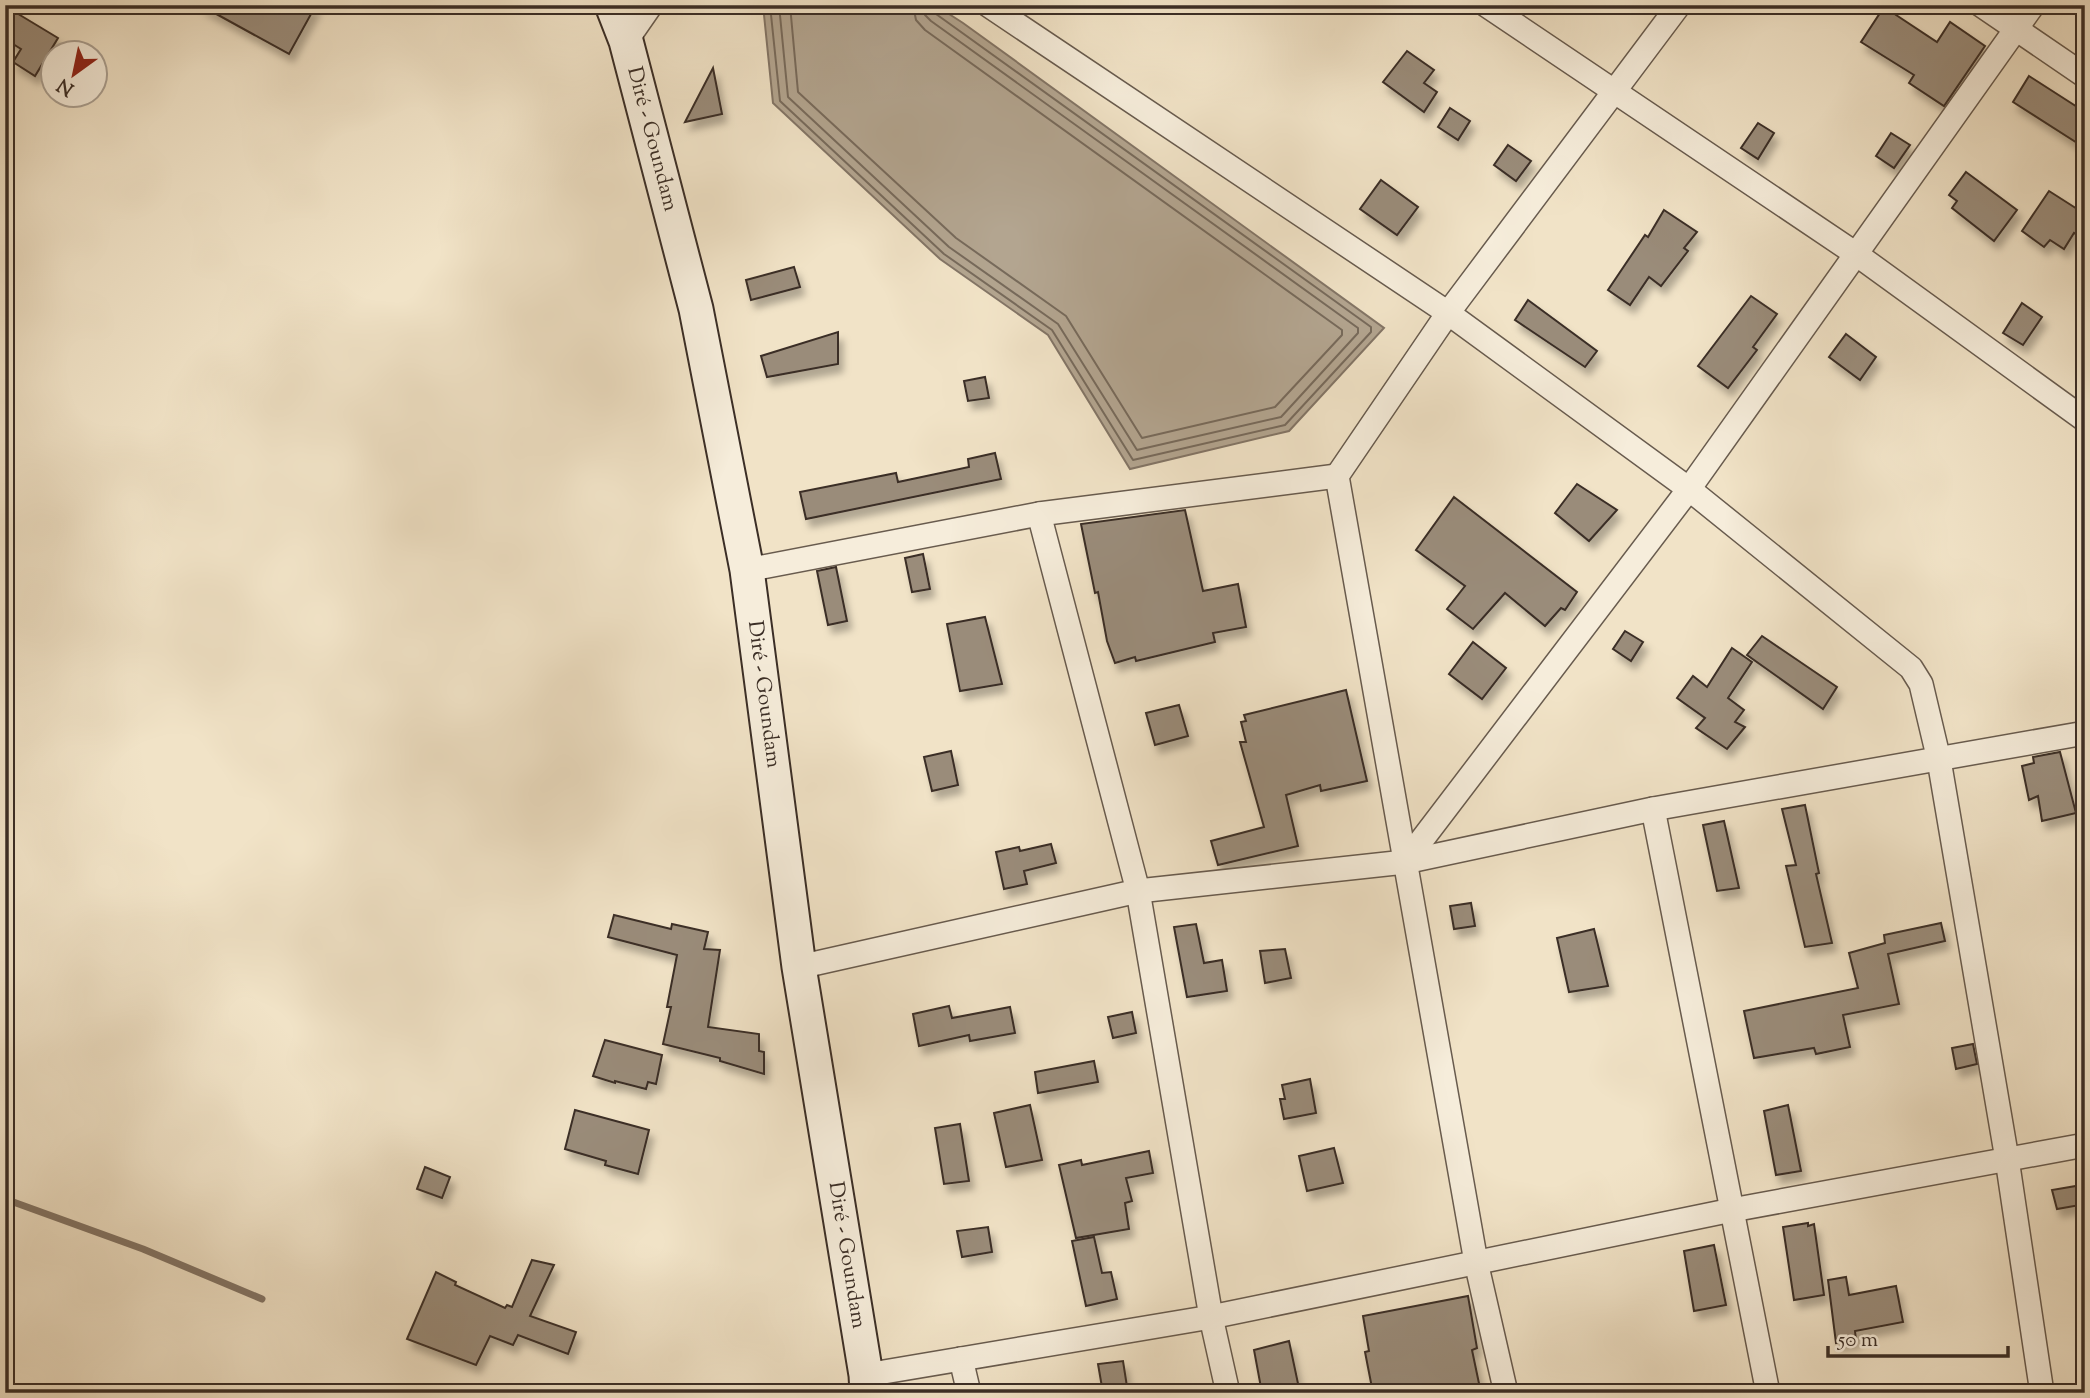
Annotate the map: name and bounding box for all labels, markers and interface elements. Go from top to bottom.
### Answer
north arrow [38,38,108,108]
street label: Diré - Goundam [618,64,685,215]
text: N [52,71,80,102]
street label: Diré - Goundam [739,619,788,770]
street label: Diré - Goundam [820,1180,873,1331]
scale bar [1828,1314,2008,1358]
text: 50 m [1837,1326,1878,1356]

